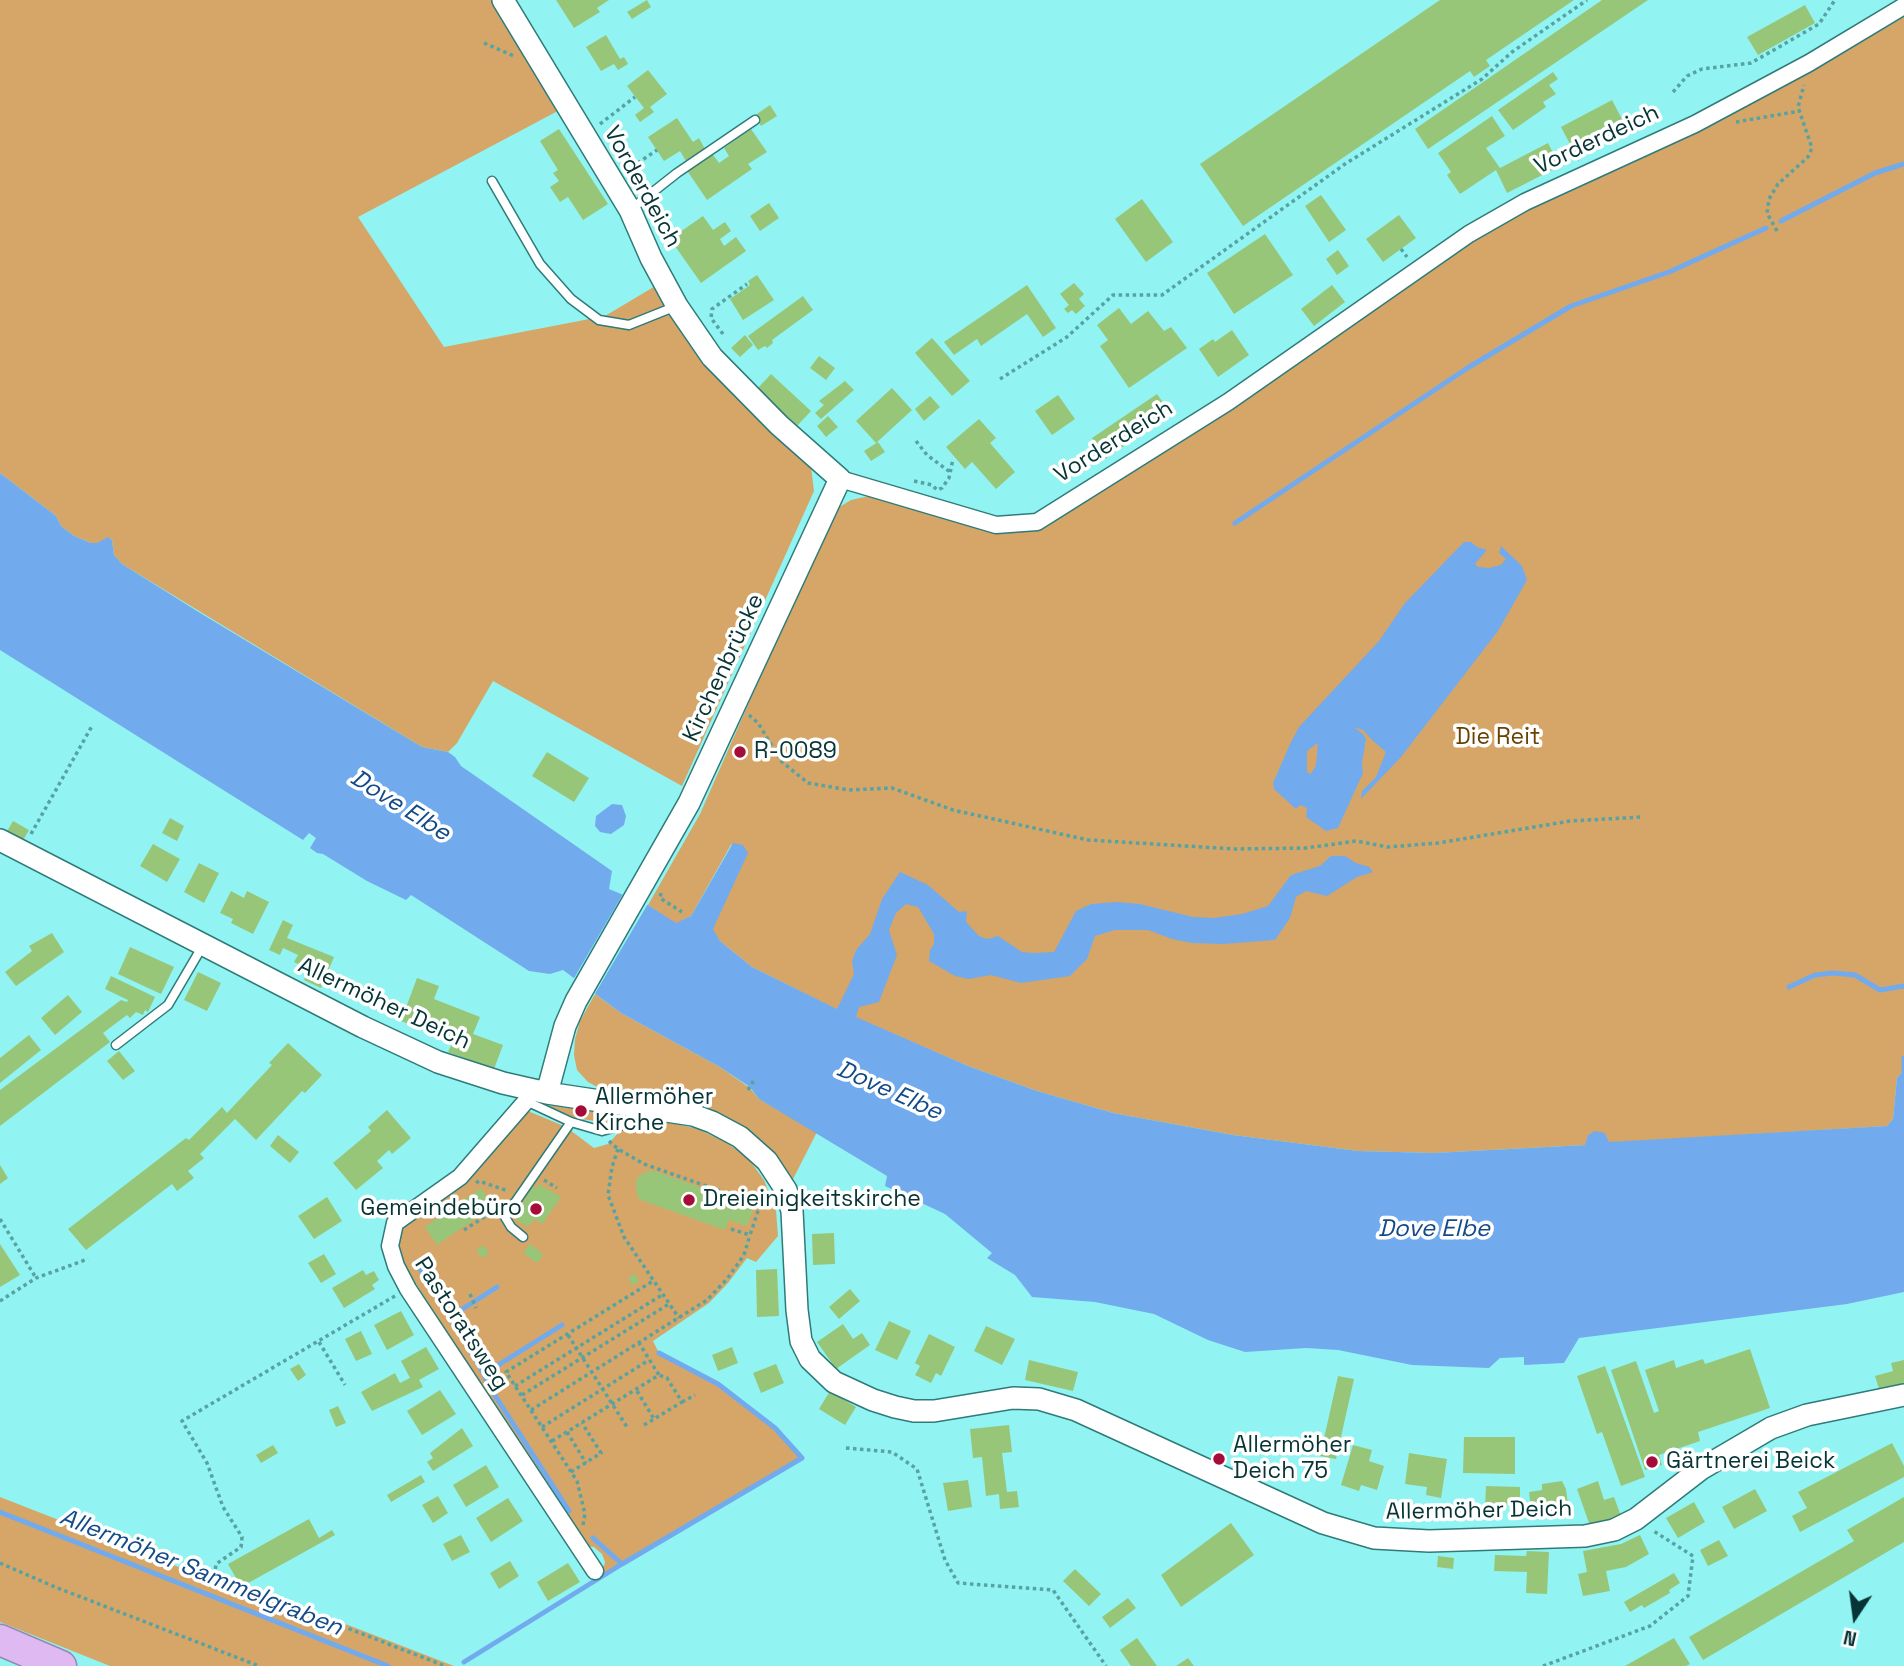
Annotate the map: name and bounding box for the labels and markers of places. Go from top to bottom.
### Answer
place label: R-0089 [754,738,837,766]
marker: R-0089 [732,744,748,760]
place label: Allermöher Kirche [595,1084,713,1138]
marker: Allermöher Kirche [573,1103,589,1119]
place label: Dreieinigkeitskirche [703,1186,921,1214]
marker: Dreieinigkeitskirche [681,1192,697,1208]
place label: Gemeindebüro [360,1195,522,1223]
marker: Gemeindebüro [528,1201,544,1217]
place label: Allermöher Deich 75 [1233,1432,1351,1486]
place label: Gärtnerei Beick [1666,1448,1835,1476]
marker: Allermöher Deich 75 [1211,1451,1227,1467]
marker: Gärtnerei Beick [1644,1454,1660,1470]

